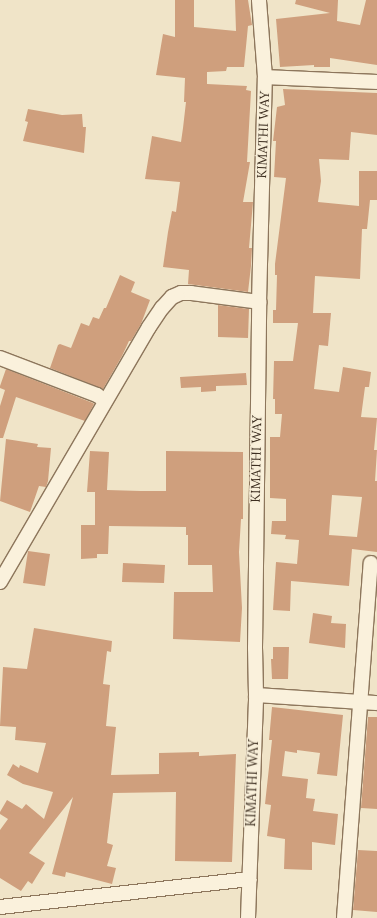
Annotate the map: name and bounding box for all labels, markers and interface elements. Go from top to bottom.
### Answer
street label: KIMATHI WAY [255,91,273,179]
street label: KIMATHI WAY [248,415,266,503]
street label: KIMATHI WAY [244,739,262,827]

